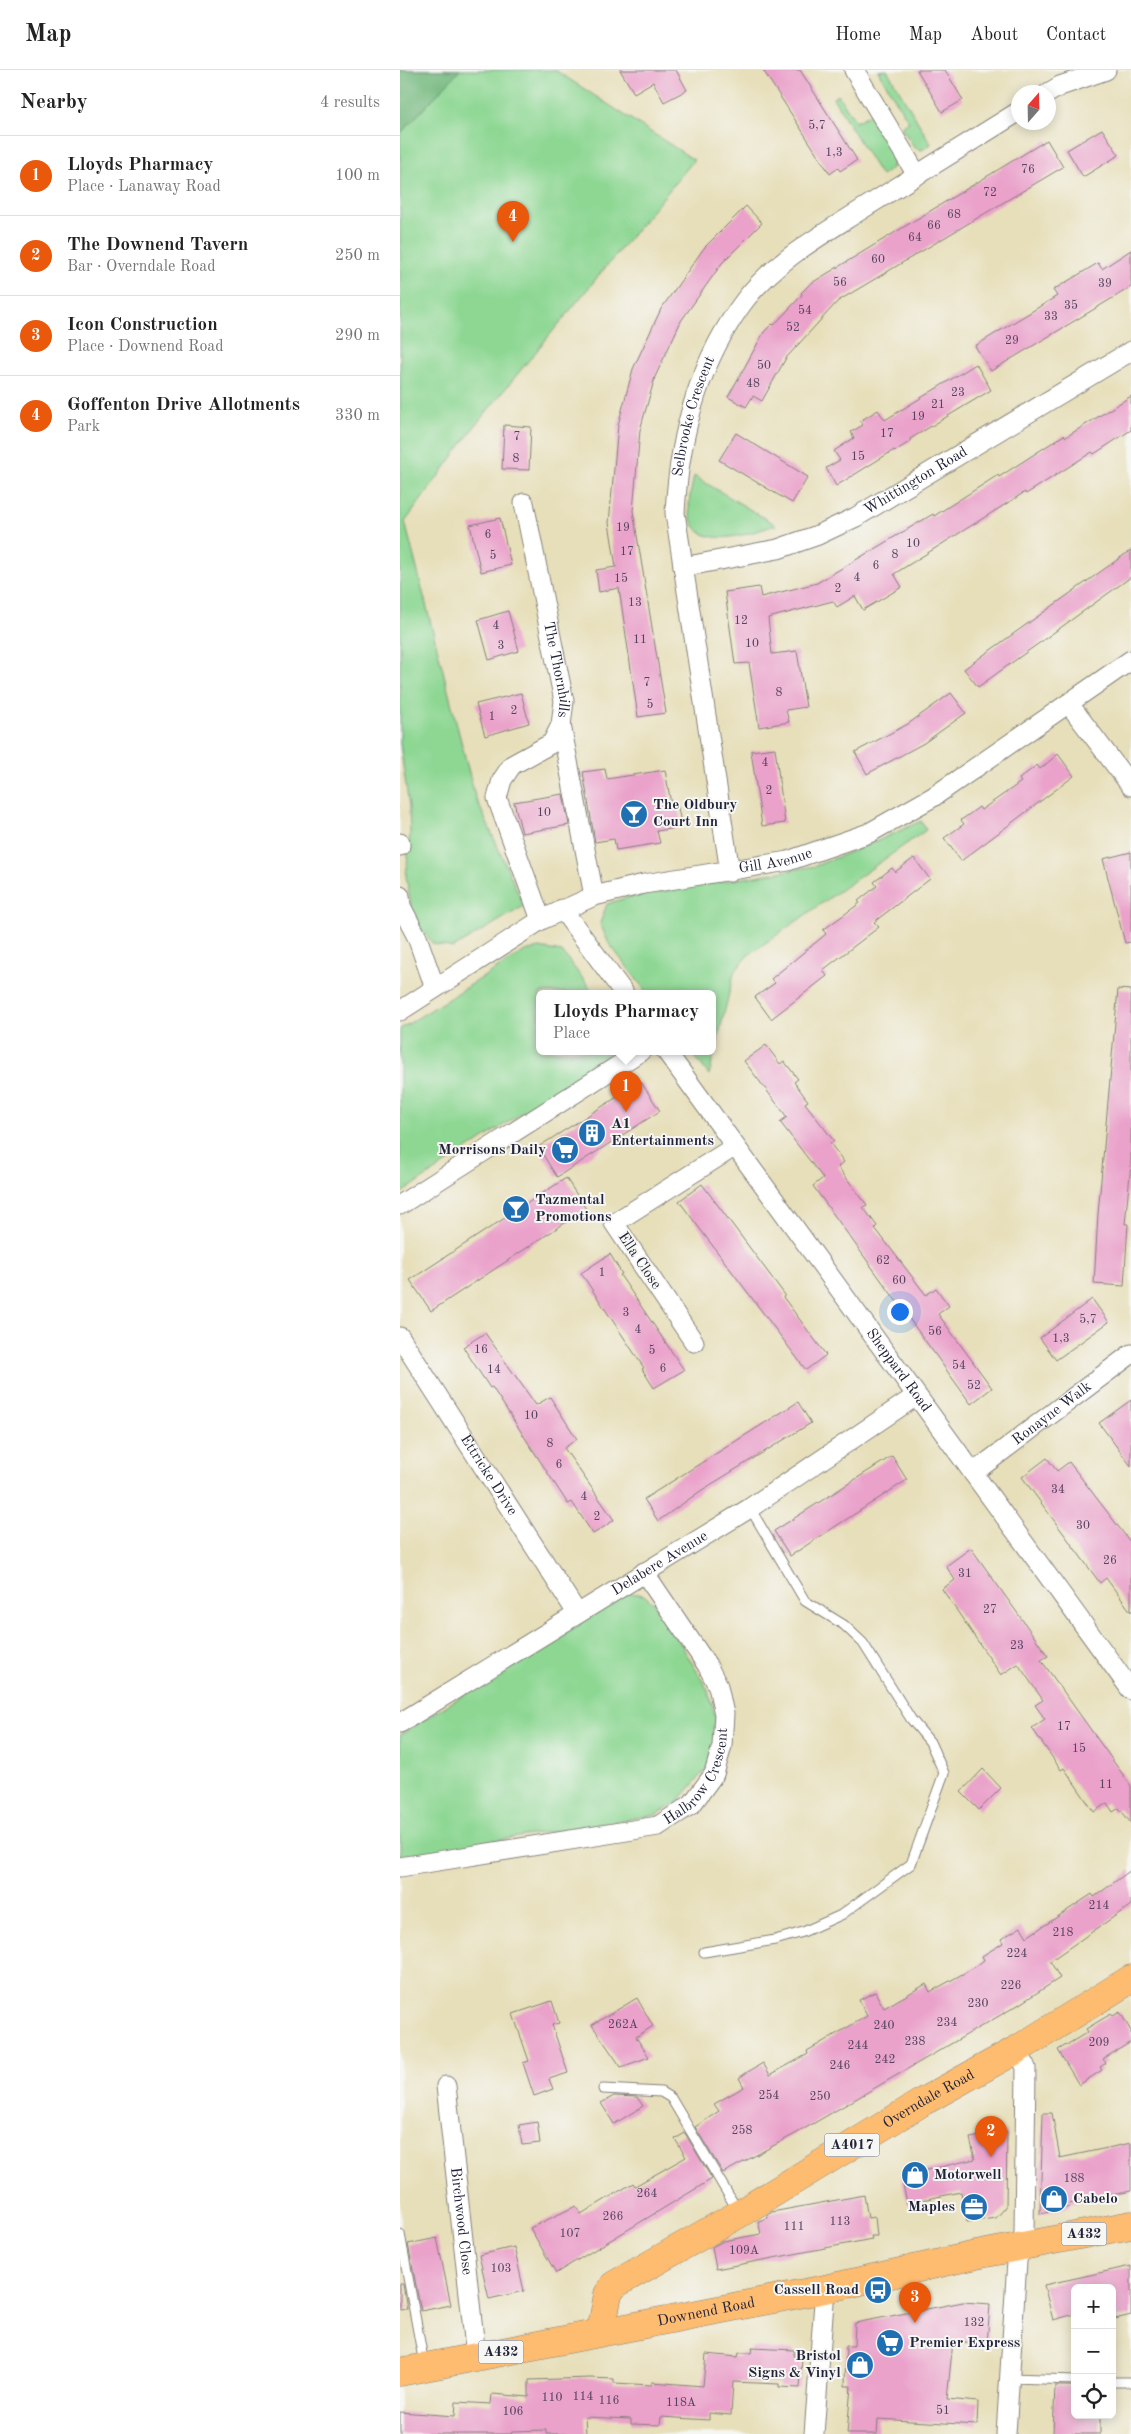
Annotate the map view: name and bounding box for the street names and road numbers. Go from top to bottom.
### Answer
street label: Selbrooke Crescent [671,354,718,478]
street label: Whittington Road [862,444,970,518]
street label: The Thornhills [541,620,572,719]
street label: Gill Avenue [738,846,814,876]
street label: Ella Close [615,1230,663,1292]
street label: Sheppard Road [863,1326,934,1415]
street label: Ronayne Walk [1010,1379,1095,1448]
street label: Ettricke Drive [457,1432,520,1518]
street label: Delabere Avenue [609,1528,711,1598]
street label: Halbrow Crescent [661,1727,731,1828]
street label: Overndale Road [880,2067,977,2132]
road number: A4017 [824,2134,880,2156]
street label: Birchwood Close [448,2167,474,2276]
road number: A432 [1062,2222,1106,2246]
street label: Downend Road [656,2295,756,2329]
road number: A432 [478,2340,524,2364]

